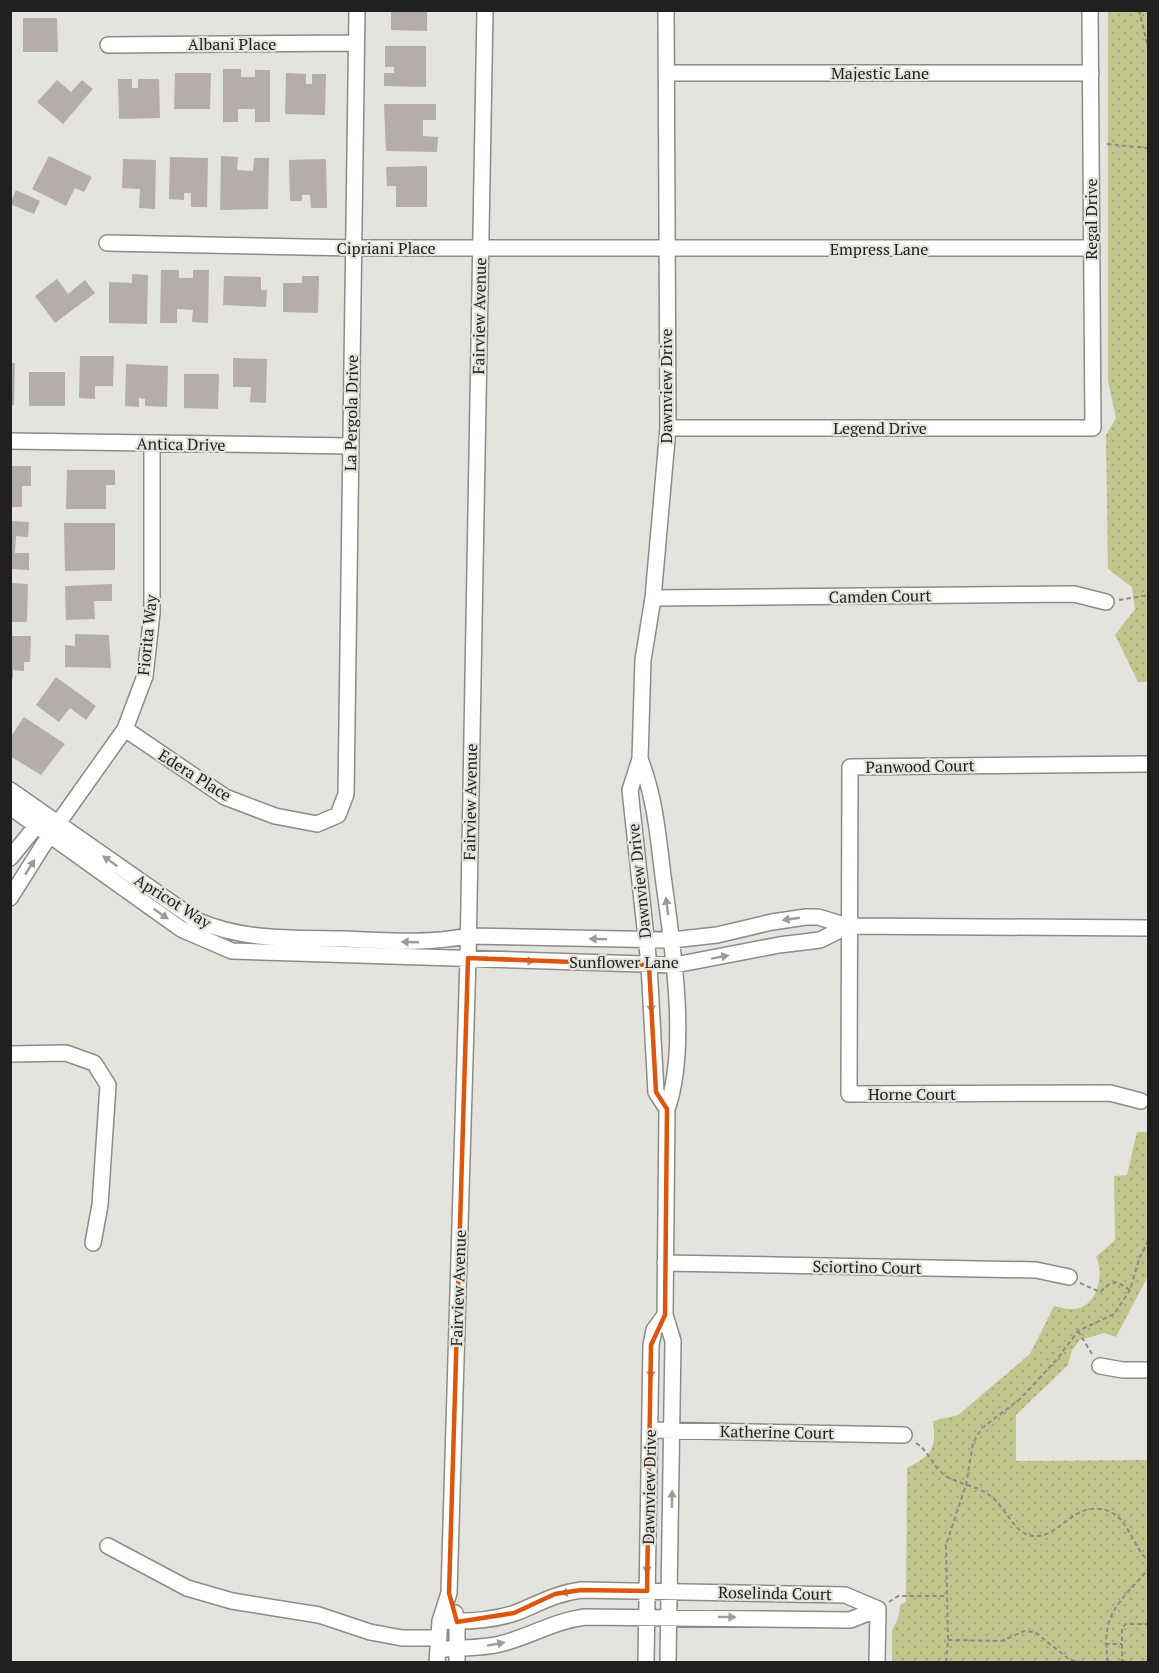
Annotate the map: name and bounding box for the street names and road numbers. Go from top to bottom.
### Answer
street label: Albani Place [188,33,276,55]
street label: Majestic Lane [831,62,929,84]
street label: Regal Drive [1080,178,1102,260]
street label: Cipriani Place [336,237,436,259]
street label: Empress Lane [830,238,928,260]
street label: Fairview Avenue [467,258,491,374]
street label: Dawnview Drive [655,328,677,444]
street label: La Pergola Drive [339,355,363,471]
street label: Legend Drive [833,417,927,439]
street label: Antica Drive [136,432,226,456]
street label: Camden Court [829,584,932,608]
street label: Fiorita Way [132,593,162,677]
street label: Edera Place [154,744,236,806]
street label: Fairview Avenue [458,744,482,860]
street label: Panwood Court [865,754,975,778]
street label: Dawnview Drive [622,823,656,939]
street label: Apricot Way [130,869,216,934]
street label: Sunflower Lane [569,951,679,973]
street label: Horne Court [868,1083,956,1105]
street label: Fairview Avenue [445,1229,471,1347]
street label: Sciortino Court [812,1255,922,1279]
street label: Katherine Court [720,1420,834,1444]
street label: Dawnview Drive [637,1429,661,1545]
street label: Roselinda Court [718,1581,832,1605]

